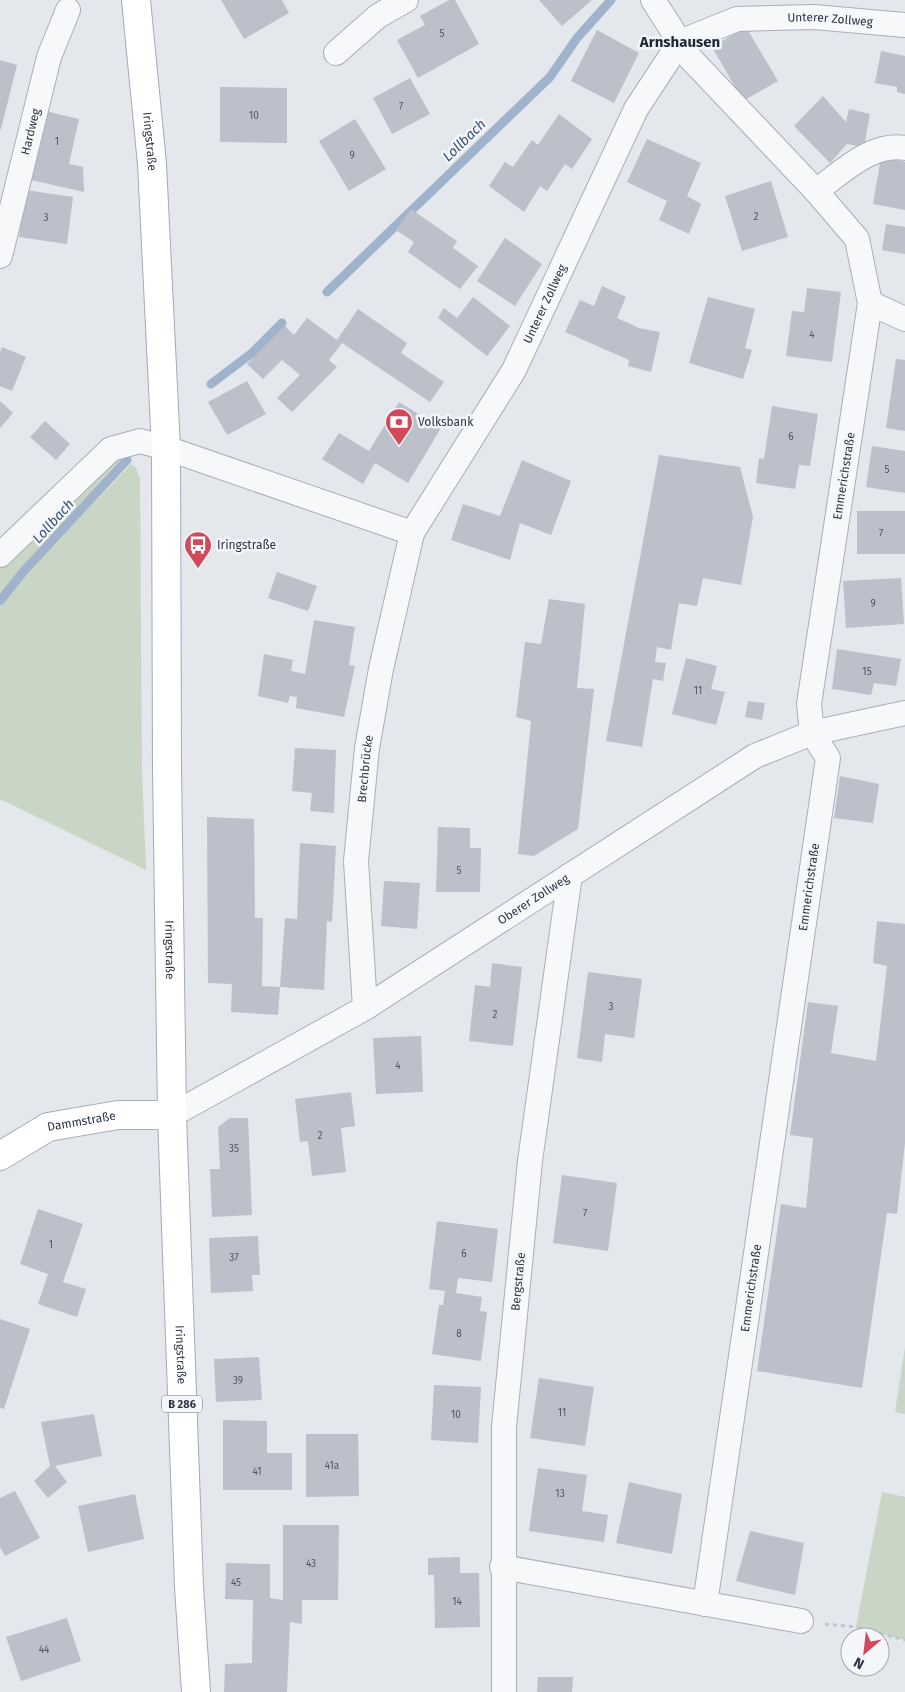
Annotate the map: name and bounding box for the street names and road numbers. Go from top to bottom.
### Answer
street label: Unterer Zollweg [787,10,874,29]
street label: Hardweg [18,106,43,156]
street label: Iringstraße [140,111,159,171]
street label: Unterer Zollweg [520,261,570,346]
street label: Emmerichstraße [830,431,858,521]
street label: Brechbrücke [355,734,376,803]
street label: Emmerichstraße [796,842,822,932]
street label: Oberer Zollweg [495,871,572,927]
street label: Iringstraße [162,920,177,980]
street label: Dammstraße [46,1109,117,1134]
street label: Emmerichstraße [738,1243,764,1333]
street label: Bergstraße [508,1252,528,1312]
street label: Iringstraße [173,1325,189,1384]
road number: B 286 [162,1396,202,1412]

